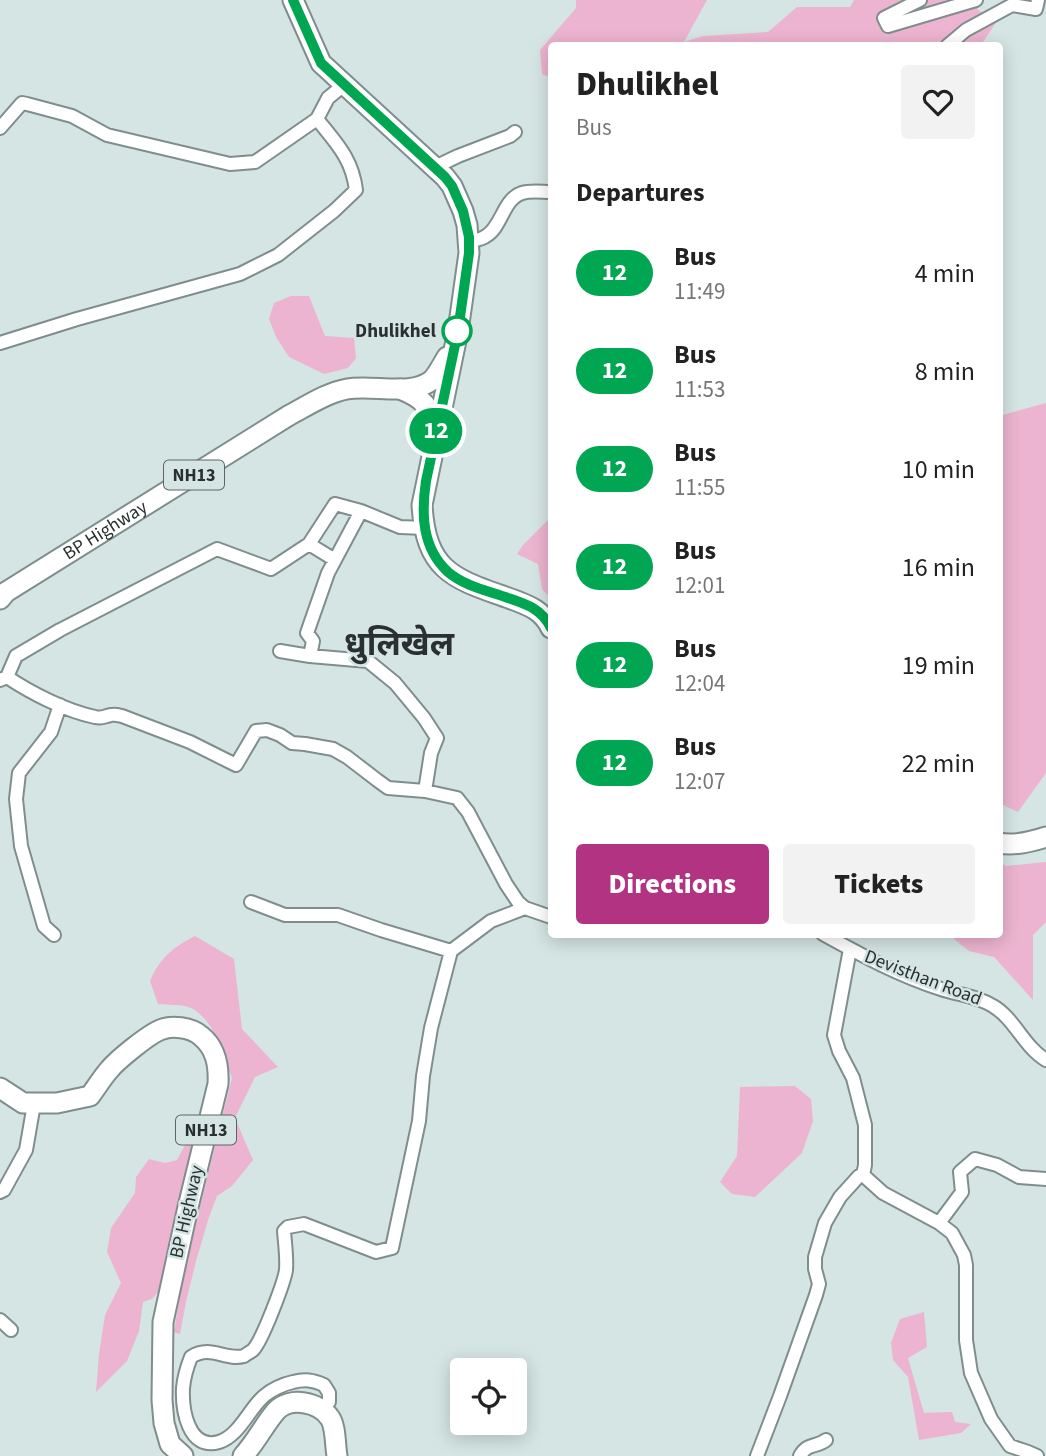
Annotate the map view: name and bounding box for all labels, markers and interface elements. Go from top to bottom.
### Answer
text: Dhulikhel [576,61,718,108]
button: heart [901,65,975,139]
text: Bus [576,111,612,144]
text: Departures [576,174,704,211]
text: Bus [674,238,716,275]
text: 12 [602,255,627,290]
text: 4 min [915,255,975,292]
text: 11:49 [674,275,725,308]
marker: Dhulikhel [442,316,472,346]
place label: Dhulikhel [355,318,437,345]
text: Bus [674,336,716,373]
text: 12 [602,353,627,388]
text: 8 min [915,353,975,390]
text: 11:53 [674,373,725,406]
line badge: 12 [404,408,467,454]
text: 12 [423,413,449,448]
text: Bus [674,434,716,471]
text: 12 [602,451,627,486]
text: 10 min [902,451,975,488]
road number: NH13 [164,461,224,490]
text: 11:55 [674,471,725,504]
street label: BP Highway [58,494,152,567]
text: Bus [674,532,716,569]
text: 12 [602,549,627,584]
text: 16 min [902,549,975,586]
text: 12:01 [674,569,725,602]
district label: धुलिखेल [344,621,455,668]
text: Bus [674,630,716,667]
text: 12 [602,647,627,682]
text: 19 min [902,647,975,684]
text: 12:04 [674,667,725,700]
text: Bus [674,728,716,765]
text: 12 [602,745,627,780]
text: 22 min [902,745,975,782]
text: 12:07 [674,765,725,798]
button: Directions [576,844,769,924]
button: Tickets [783,844,975,924]
street label: Devisthan Road [860,943,986,1013]
road number: NH13 [176,1115,236,1144]
street label: BP Highway [163,1163,211,1261]
map controls [450,1358,527,1435]
button: locate [450,1358,527,1435]

